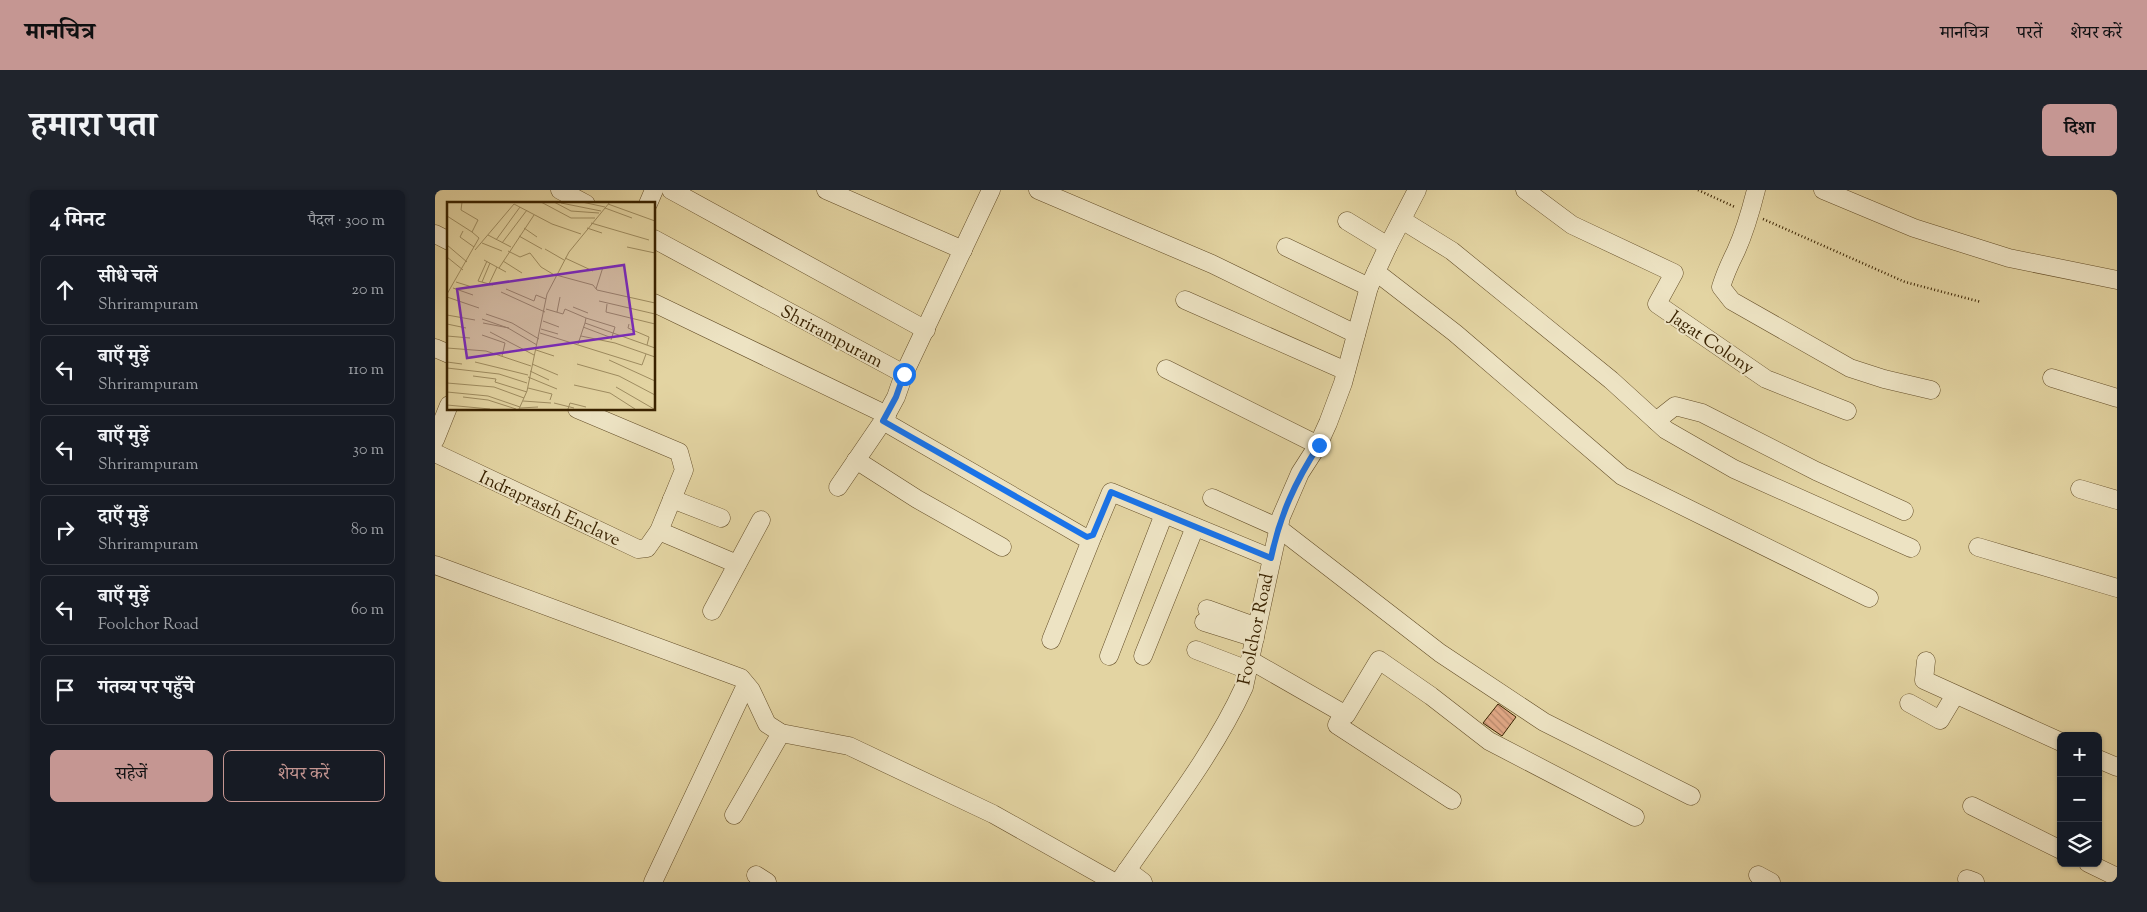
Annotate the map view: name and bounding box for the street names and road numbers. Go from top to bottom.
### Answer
street label: Shrirampuram [775,300,887,376]
street label: Jagat Colony [1662,305,1759,382]
street label: Indraprasth Enclave [474,466,624,554]
street label: Foolchor Road [1232,571,1281,688]

